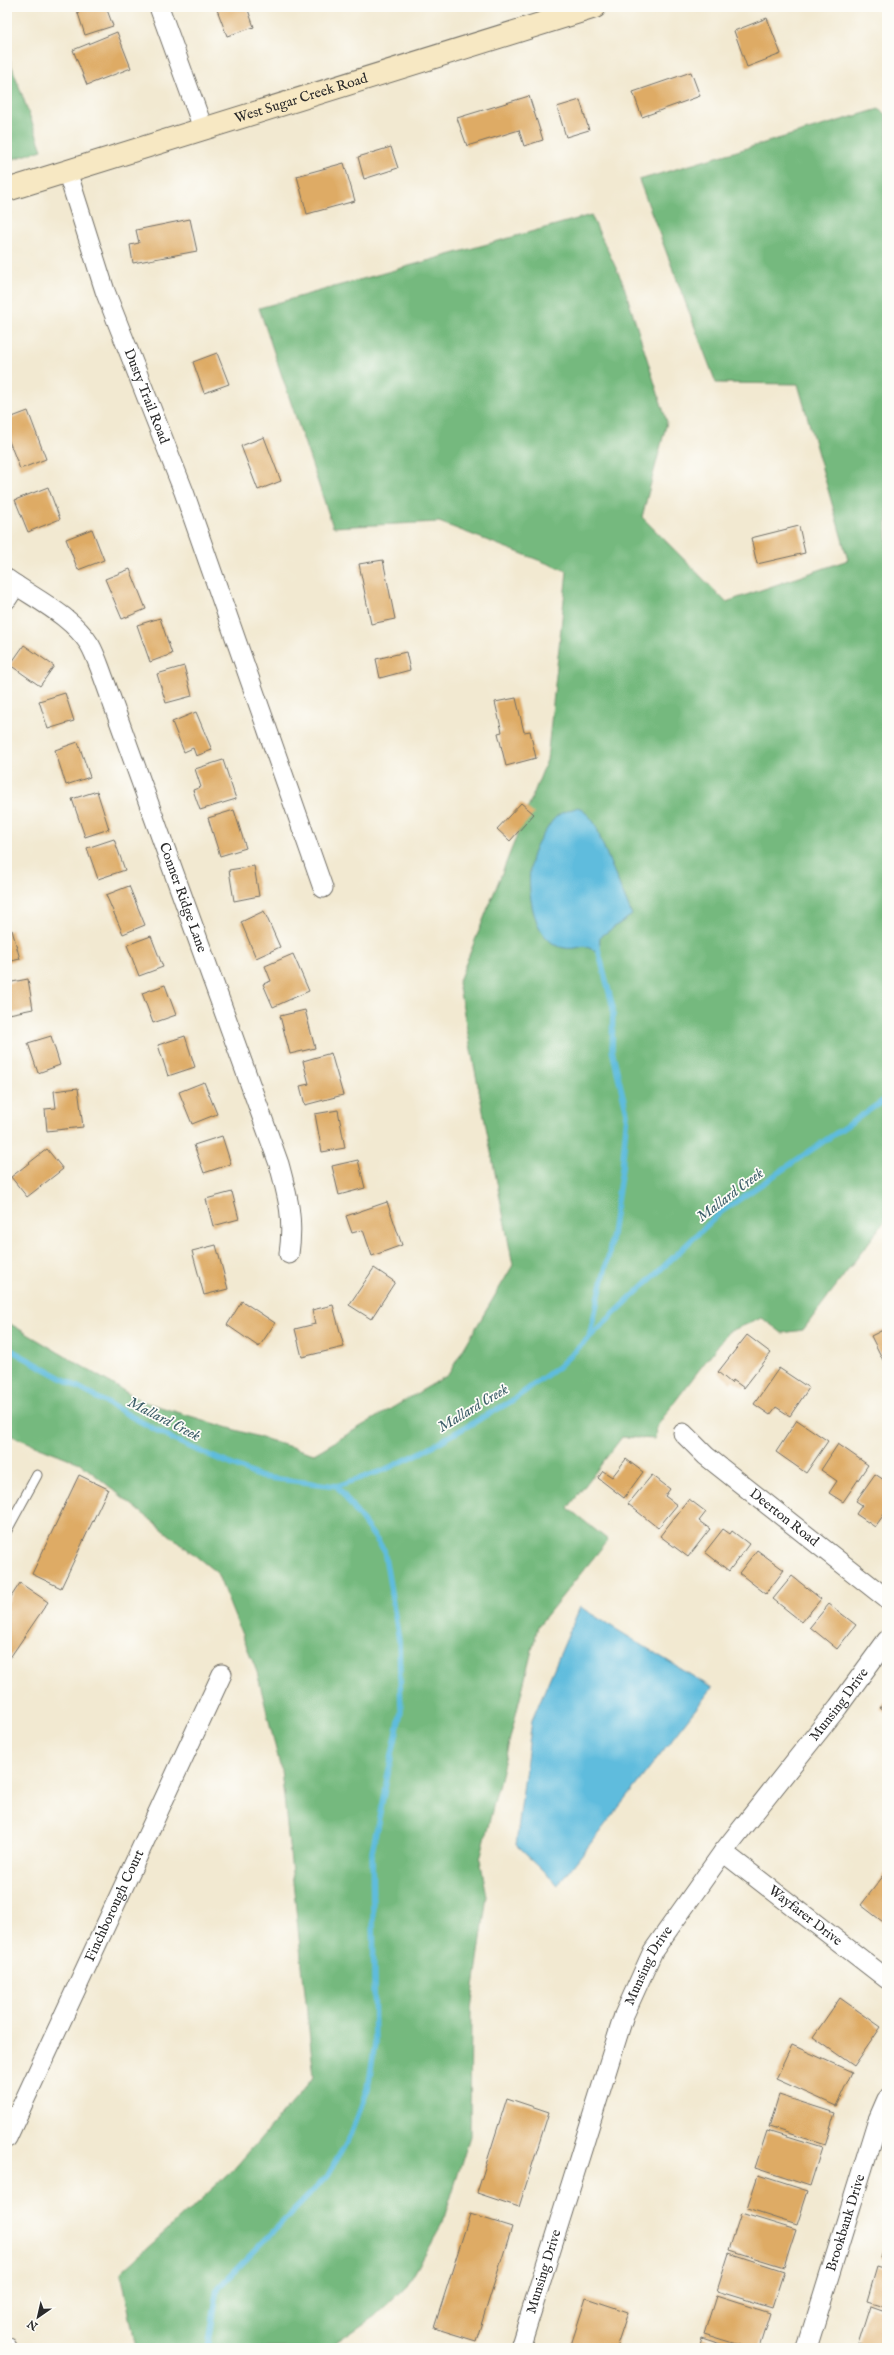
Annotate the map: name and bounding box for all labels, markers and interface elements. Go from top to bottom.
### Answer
street label: West Sugar Creek Road [232,69,370,128]
street label: Dusty Trail Road [120,346,173,447]
street label: Conner Ridge Lane [155,840,211,956]
water label: Mallard Creek [693,1164,767,1226]
water label: Mallard Creek [434,1380,512,1436]
water label: Mallard Creek [125,1393,203,1445]
street label: Deerton Road [746,1485,823,1551]
street label: Munsing Drive [805,1664,873,1745]
street label: Finchborough Court [81,1847,148,1965]
street label: Wayfarer Drive [765,1881,846,1950]
street label: Munsing Drive [621,1922,677,2008]
street label: Brookbank Drive [822,2171,869,2274]
street label: Munsing Drive [522,2227,566,2316]
north arrow [18,2297,58,2337]
text: N [25,2316,42,2333]

